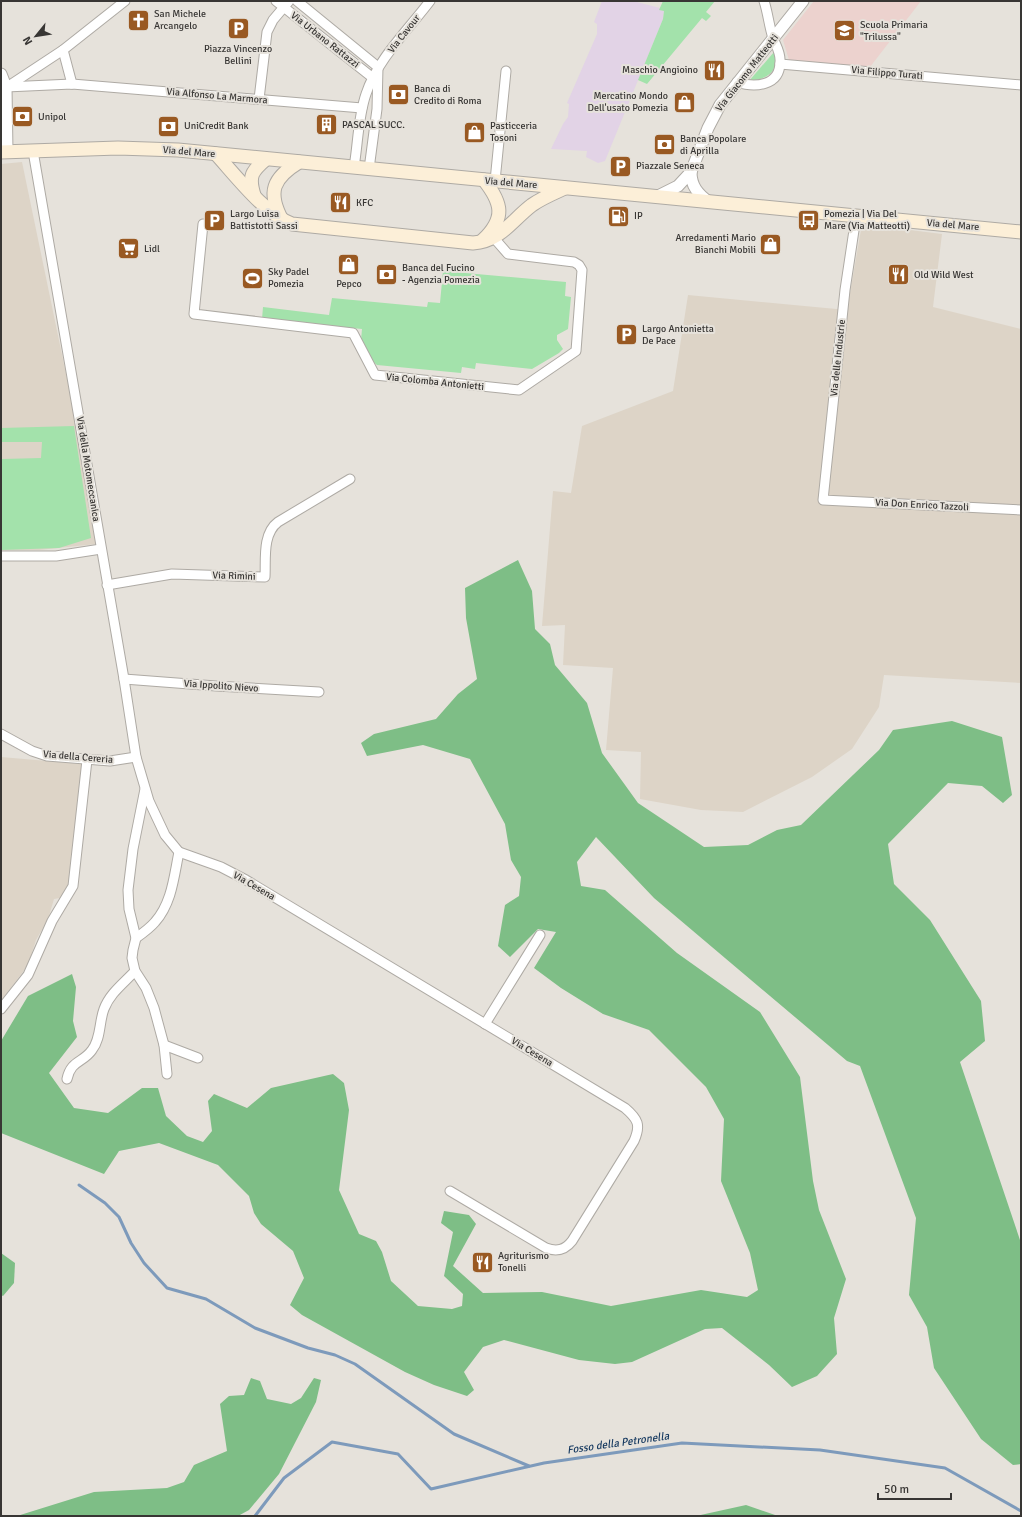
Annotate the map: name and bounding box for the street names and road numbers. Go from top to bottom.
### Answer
street label: Via Urbano Rattazzi [288,9,362,71]
street label: Via Cavour [385,12,423,56]
street label: Via Giacomo Matteotti [713,32,781,114]
street label: Via Filippo Turati [851,64,923,82]
street label: Via Alfonso La Marmora [166,86,268,106]
street label: Via del Mare [162,144,216,160]
street label: Via del Mare [484,175,538,191]
street label: Via del Mare [926,217,980,233]
street label: Via delle Industrie [828,319,848,397]
street label: Via Colomba Antonietti [385,371,485,393]
street label: Via della Motomeccanica [74,416,102,522]
street label: Via Don Enrico Tazzoli [875,497,969,513]
street label: Via Rimini [212,569,256,583]
street label: Via Ippolito Nievo [183,677,259,695]
street label: Via della Cereria [43,748,113,766]
street label: Via Cesena [231,869,277,903]
street label: Via Cesena [509,1035,555,1069]

